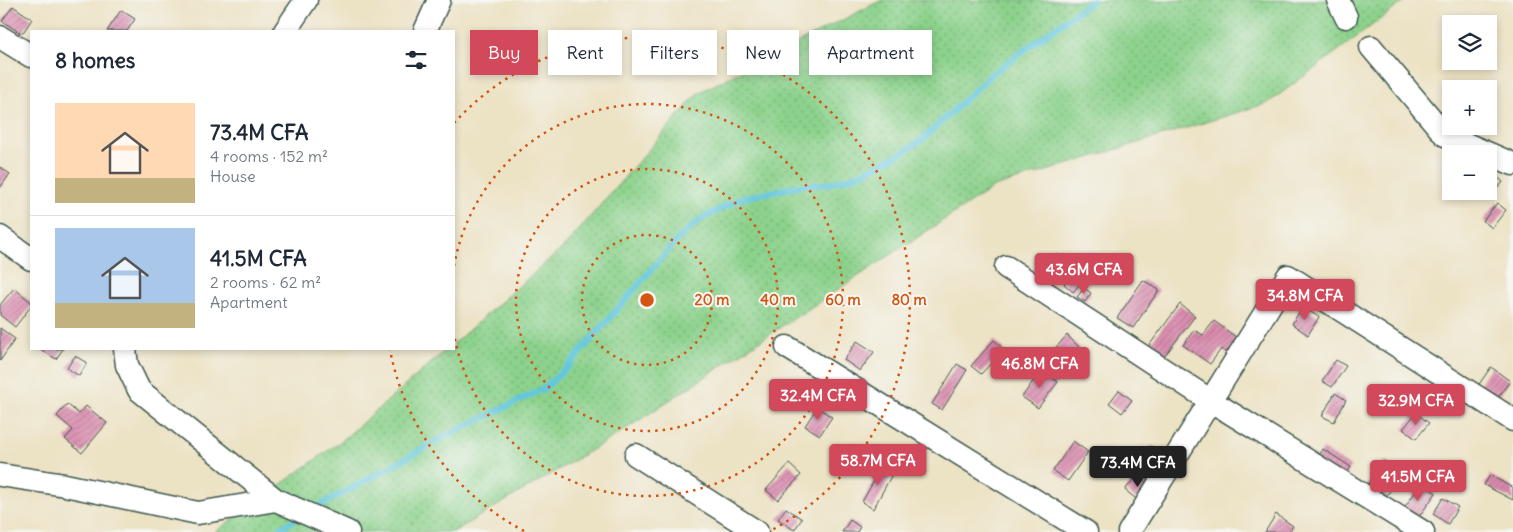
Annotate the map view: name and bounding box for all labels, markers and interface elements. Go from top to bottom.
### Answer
map controls [1442,15,1497,200]
button: layers [1442,15,1497,70]
chip: Buy [470,30,538,75]
chip: Rent [548,30,622,75]
chip: Filters [632,30,717,75]
chip: New [727,30,799,75]
chip: Apartment [809,30,932,75]
icon: filters [402,46,430,74]
text: 8 homes [55,47,135,74]
button: + [1442,80,1497,135]
text: 73.4M CFA [210,119,308,146]
icon: home [95,123,155,183]
button: − [1442,145,1497,200]
text: 4 rooms · 152 m² [210,146,328,166]
text: House [210,166,256,186]
text: 41.5M CFA [210,245,307,272]
icon: home [95,248,155,308]
pin: 43.6M CFA [1027,252,1141,295]
text: 43.6M CFA [1046,259,1122,279]
text: 2 rooms · 62 m² [210,272,321,292]
pin: 34.8M CFA [1248,278,1362,321]
text: 34.8M CFA [1267,285,1343,305]
text: 20 m [695,290,729,309]
text: 40 m [760,290,796,309]
text: 60 m [825,290,861,309]
text: 80 m [891,290,927,309]
centre of rings [638,291,656,309]
text: Apartment [210,292,288,312]
pin: 46.8M CFA [983,346,1097,389]
text: 46.8M CFA [1002,353,1078,373]
pin: 32.4M CFA [761,378,875,421]
pin: 32.9M CFA [1359,384,1473,426]
text: 32.4M CFA [780,385,856,405]
text: 32.9M CFA [1378,390,1454,410]
pin: 58.7M CFA [821,444,935,486]
pin: 73.4M CFA [1081,446,1195,488]
text: 58.7M CFA [840,450,916,470]
text: 73.4M CFA [1100,452,1176,472]
pin: 41.5M CFA [1361,460,1475,502]
text: 41.5M CFA [1381,466,1455,486]

